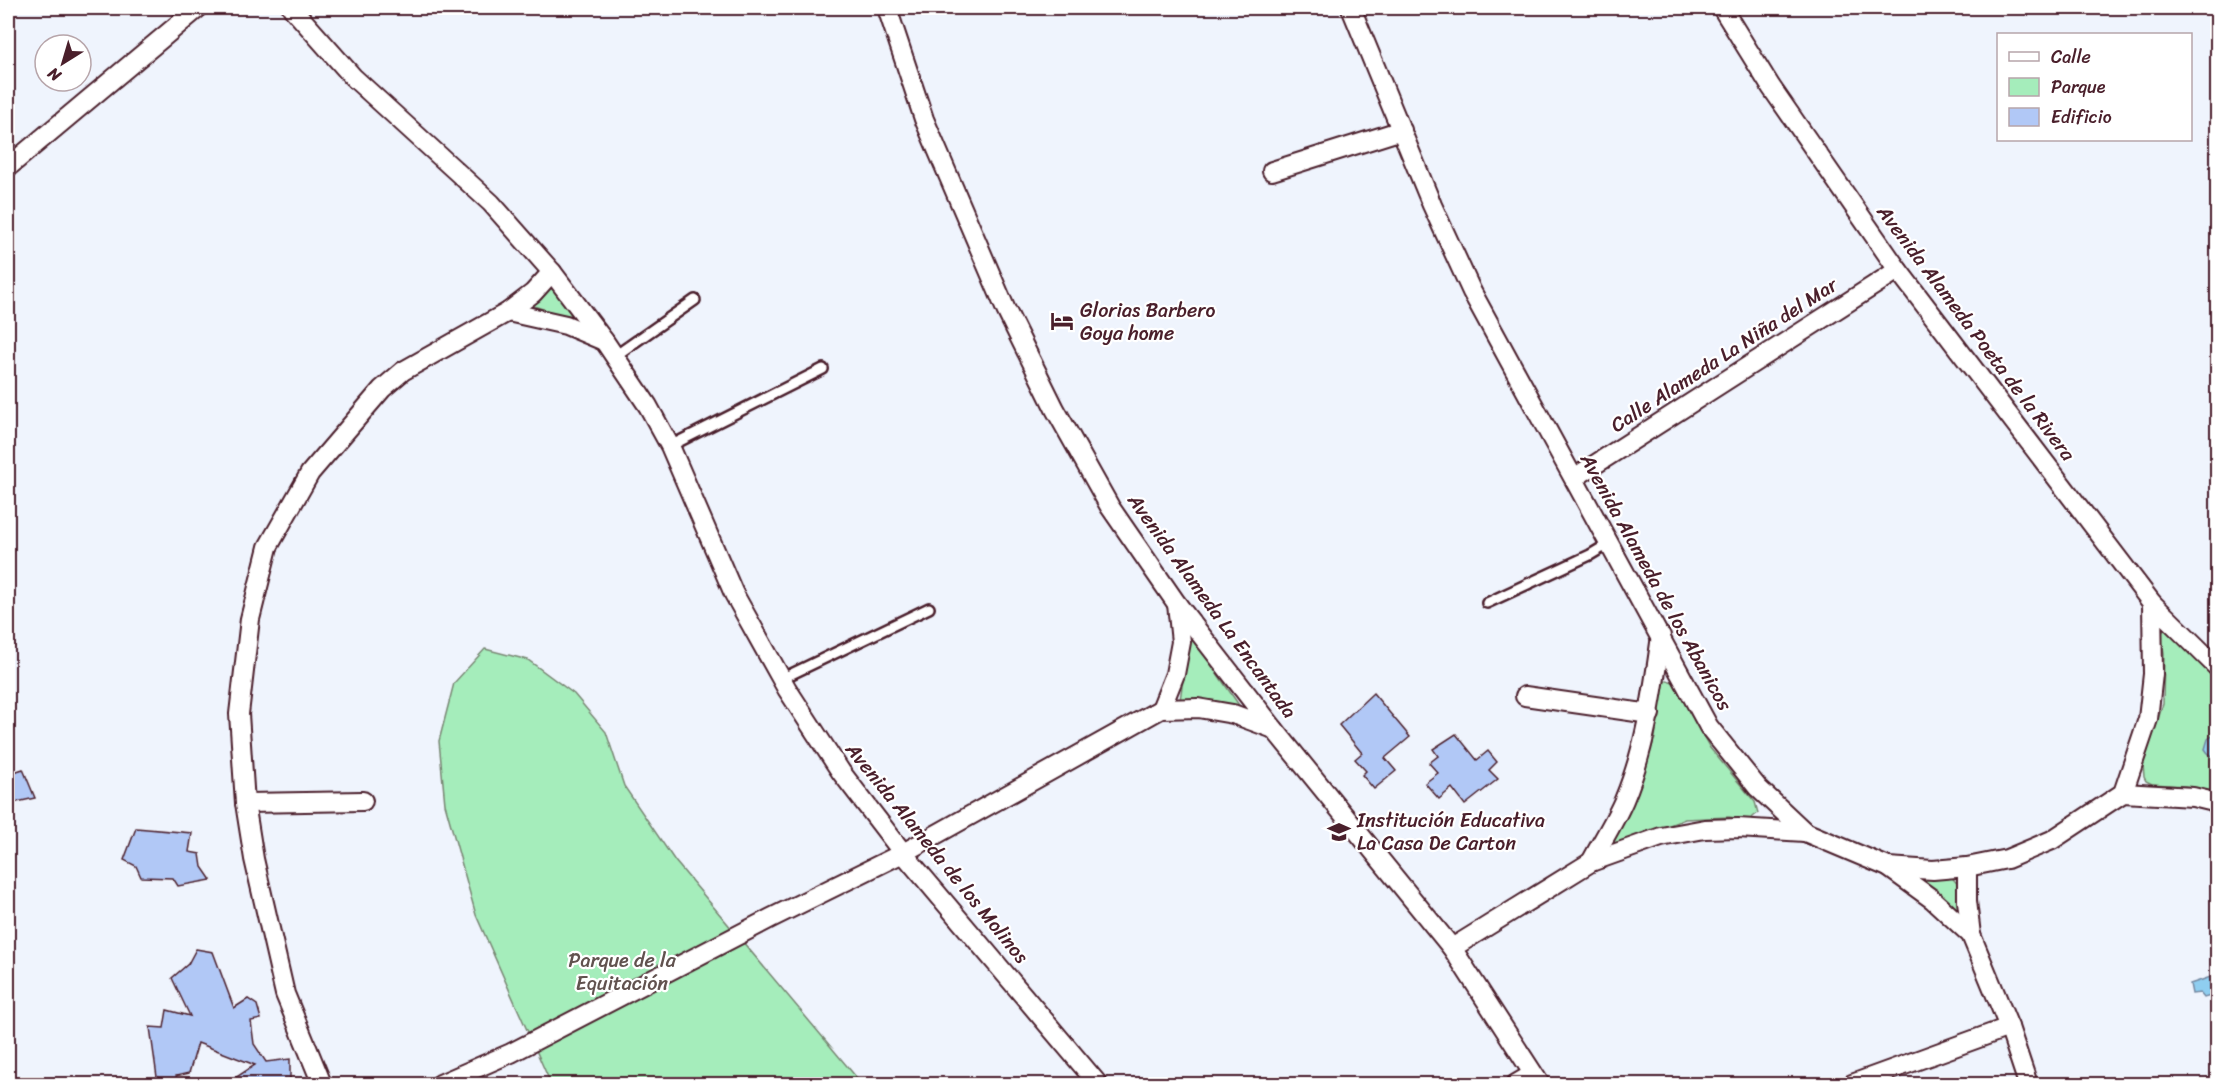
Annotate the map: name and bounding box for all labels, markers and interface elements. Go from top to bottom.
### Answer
north arrow [33,33,93,93]
legend [1997,33,2192,141]
text: Calle [2051,41,2091,73]
text: N [40,59,68,90]
text: Parque [2051,71,2106,103]
text: Edificio [2051,101,2112,133]
street label: Avenida Alameda Poeta de la Rivera [1867,196,2085,470]
street label: Calle Alameda La Niña del Mar [1603,268,1845,442]
place label: Glorias Barbero Goya home [1080,293,1215,351]
hotel icon: Glorias Barbero Goya home [1049,308,1075,334]
street label: Avenida Alameda de los Abanicos [1570,446,1742,718]
street label: Avenida Alameda La Encantada [1117,485,1306,726]
street label: Avenida Alameda de los Molinos [836,734,1038,972]
place label: Institución Educativa La Casa De Carton [1356,803,1545,861]
school or university icon: Institución Educativa La Casa De Carton [1326,819,1352,845]
park label: Parque de la Equitación [568,943,677,1001]

